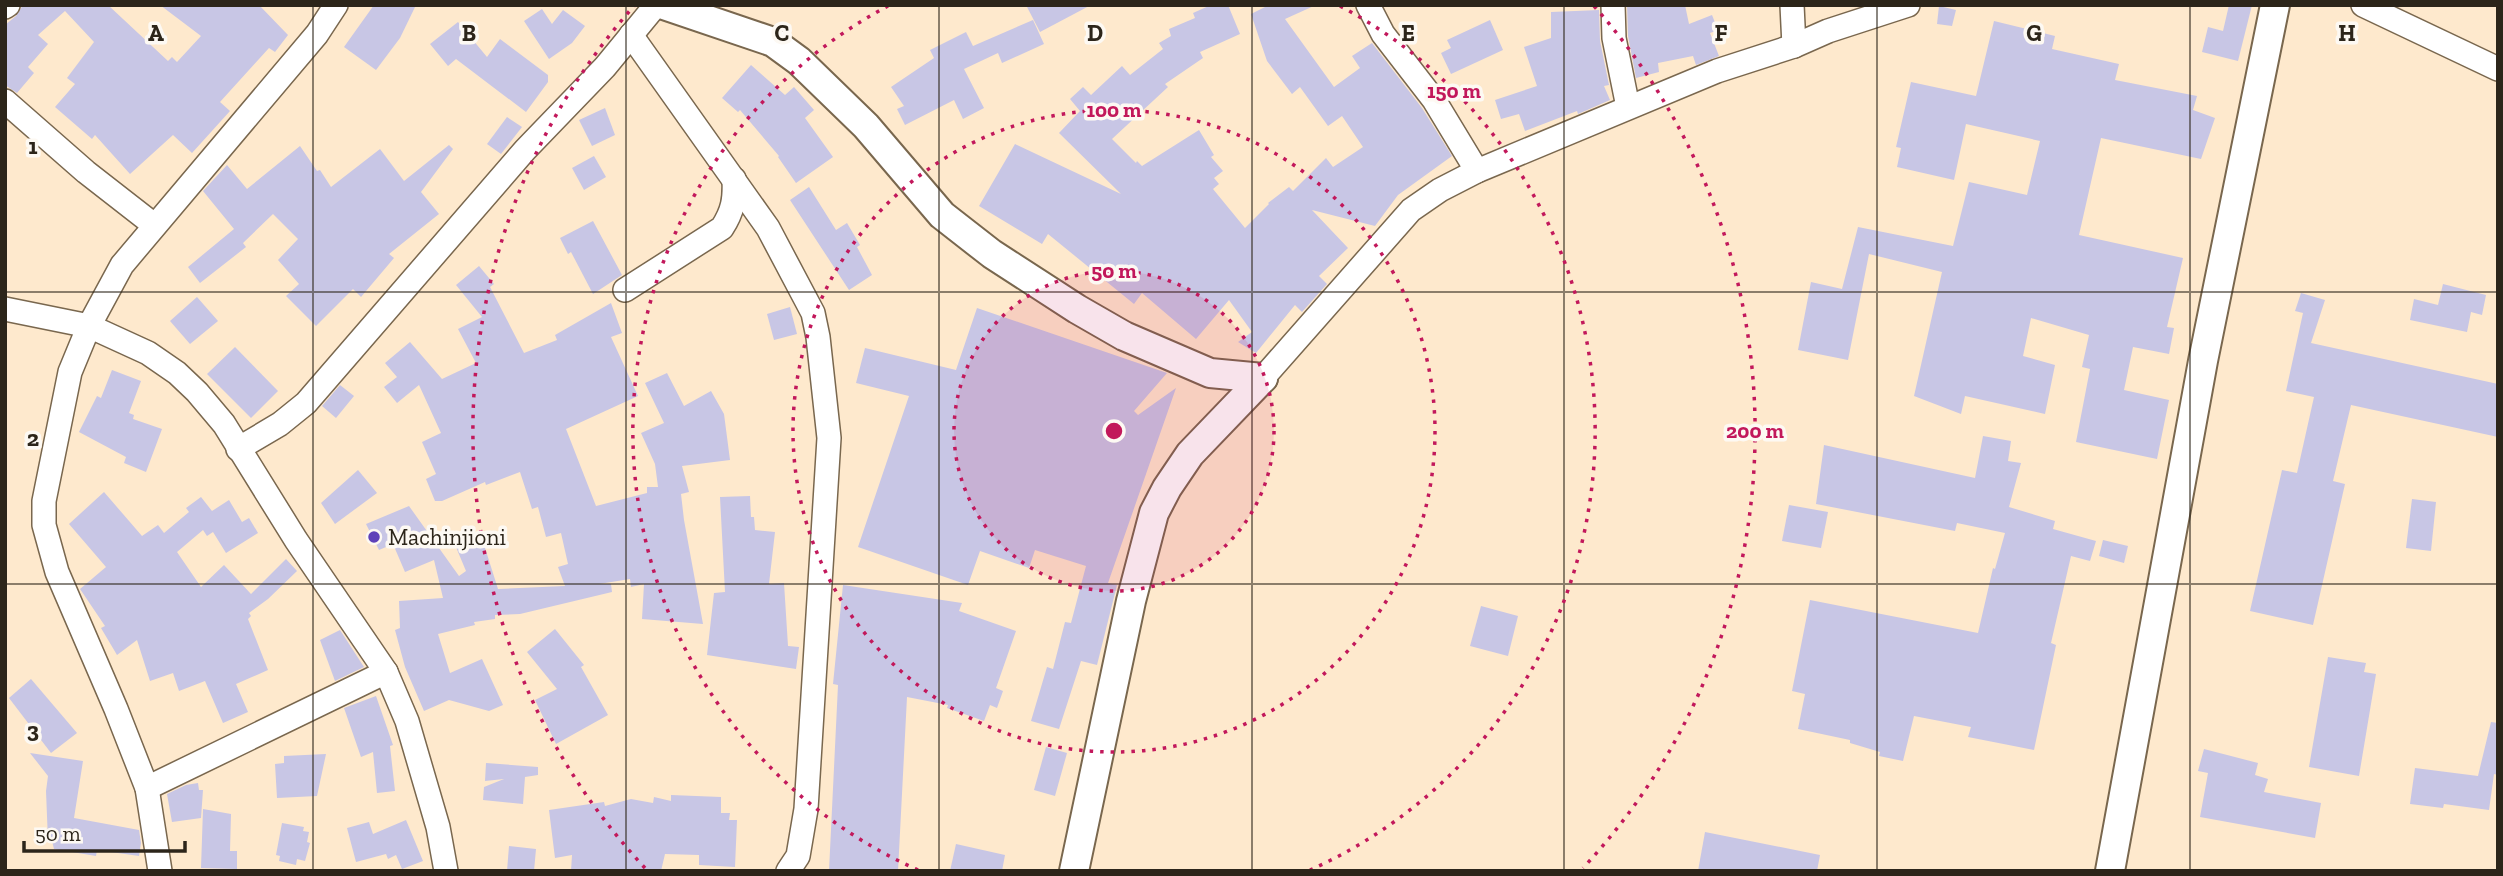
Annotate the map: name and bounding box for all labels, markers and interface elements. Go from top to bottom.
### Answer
text: A [148,19,164,47]
text: B [462,19,476,47]
text: C [775,19,789,47]
text: D [1087,19,1103,47]
text: E [1401,19,1415,47]
text: F [1714,19,1728,47]
text: G [2026,19,2042,47]
text: H [2338,19,2356,47]
text: 150 m [1427,78,1482,103]
text: 100 m [1087,97,1142,122]
text: 1 [28,132,38,160]
text: 50 m [1091,258,1137,283]
text: 200 m [1726,418,1784,443]
centre of rings [1102,419,1126,443]
text: 2 [27,424,39,452]
place label: Machinjioni [388,523,506,551]
marker: Machinjioni [366,529,382,545]
text: 3 [27,716,39,744]
scale bar [24,810,186,854]
text: 50 m [35,821,81,846]

